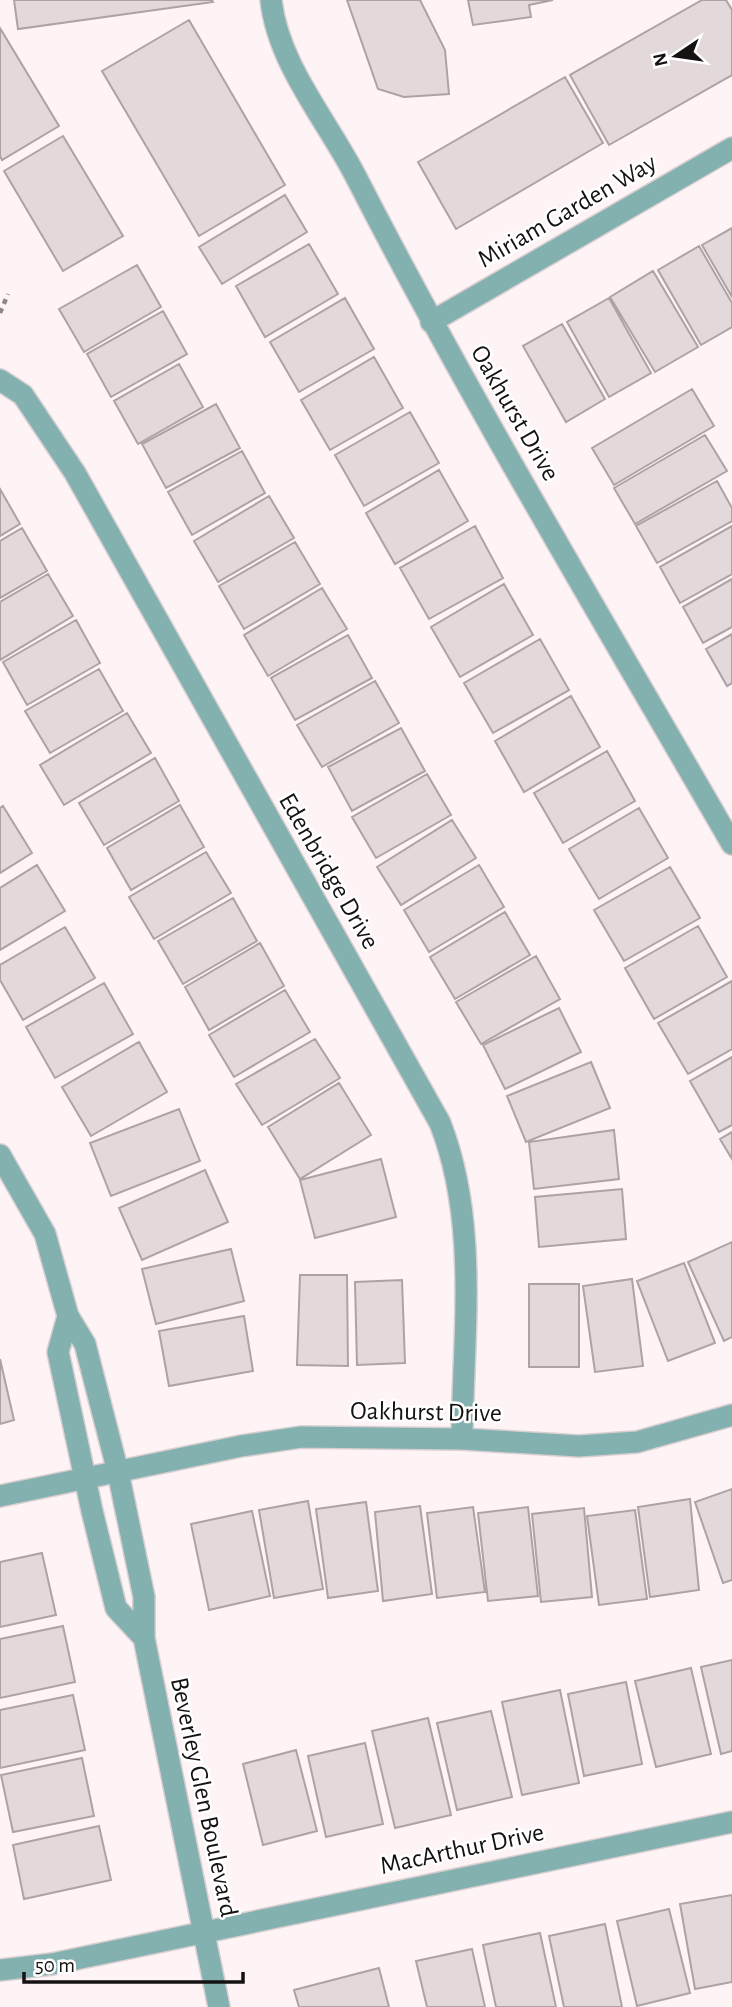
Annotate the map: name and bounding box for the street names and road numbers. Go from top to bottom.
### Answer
street label: Miriam Garden Way [473,149,661,273]
street label: Oakhurst Drive [466,341,564,485]
street label: Edenbridge Drive [274,789,384,953]
street label: Oakhurst Drive [350,1398,502,1426]
street label: Beverley Glen Boulevard [166,1675,242,1919]
street label: MacArthur Drive [378,1819,546,1879]

